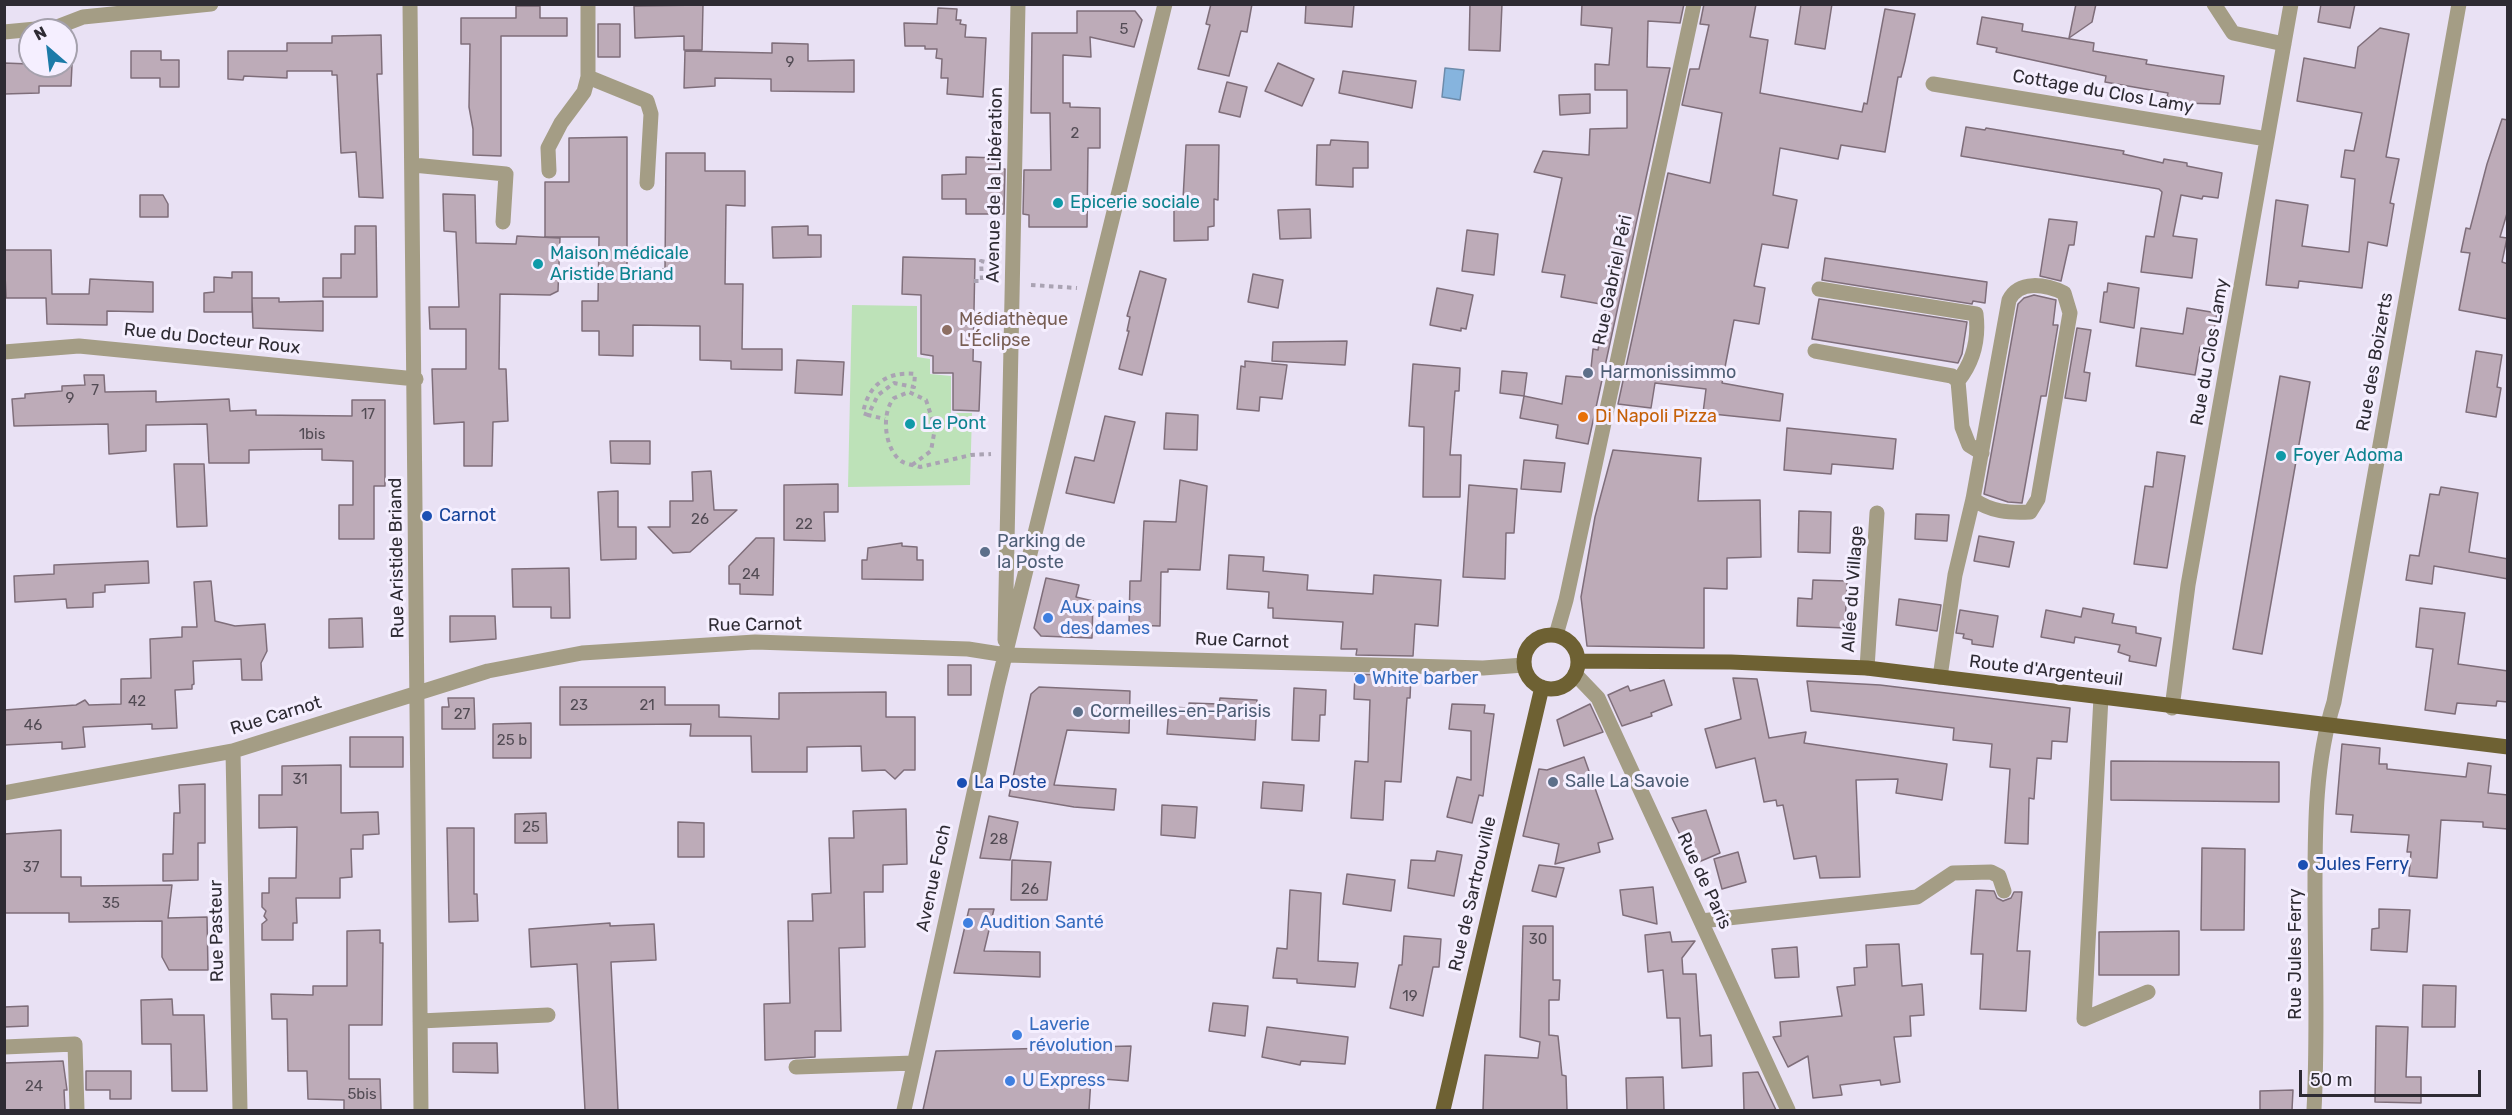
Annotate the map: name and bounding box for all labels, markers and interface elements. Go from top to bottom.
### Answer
north arrow [18,18,78,78]
house number: 5 [1120,21,1128,39]
text: N [31,22,50,45]
house number: 9 [786,54,794,72]
street label: Cottage du Clos Lamy [2011,65,2195,119]
street label: Avenue de la Libération [982,87,1008,283]
house number: 2 [1071,125,1079,143]
place label: Epicerie sociale [1070,192,1200,214]
marker: Epicerie sociale [1051,196,1065,210]
street label: Rue Gabriel Péri [1589,213,1637,347]
place label: Maison médicale Aristide Briand [550,243,689,286]
marker: Maison médicale Aristide Briand [531,257,545,271]
street label: Rue du Clos Lamy [2186,277,2234,427]
street label: Rue des Boizerts [2352,291,2398,433]
place label: Médiathèque L'Éclipse [959,309,1068,352]
street label: Rue du Docteur Roux [123,319,301,359]
marker: Médiathèque L'Éclipse [940,323,954,337]
place label: Harmonissimmo [1600,362,1736,384]
marker: Harmonissimmo [1581,366,1595,380]
house number: 7 [91,382,99,400]
house number: 9 [66,390,74,408]
house number: 17 [361,406,375,424]
place label: Di Napoli Pizza [1595,406,1717,428]
marker: Di Napoli Pizza [1576,410,1590,424]
place label: Le Pont [922,413,986,435]
marker: Le Pont [903,417,917,431]
house number: 1bis [299,426,325,444]
place label: Foyer Adoma [2293,445,2403,467]
marker: Foyer Adoma [2274,449,2288,463]
street label: Rue Aristide Briand [385,477,409,639]
place label: Carnot [439,505,496,527]
marker: Carnot [420,509,434,523]
house number: 26 [691,511,709,529]
house number: 22 [795,516,813,534]
street label: Allée du Village [1838,525,1868,653]
place label: Parking de la Poste [997,531,1086,574]
marker: Parking de la Poste [978,545,992,559]
house number: 24 [742,566,760,584]
place label: Aux pains des dames [1060,597,1150,640]
marker: Aux pains des dames [1041,611,1055,625]
street label: Rue Carnot [708,613,802,637]
street label: Rue Carnot [1195,629,1289,653]
street label: Route d'Argenteuil [1968,651,2124,691]
place label: White barber [1372,668,1478,690]
marker: White barber [1353,672,1367,686]
street label: Rue Carnot [228,692,324,740]
house number: 42 [128,693,146,711]
house number: 23 [570,697,588,715]
house number: 21 [639,697,655,715]
place label: Cormeilles-en-Parisis [1090,701,1271,723]
marker: Cormeilles-en-Parisis [1071,705,1085,719]
house number: 27 [454,706,470,724]
house number: 46 [24,717,42,735]
house number: 25 b [497,732,527,750]
house number: 31 [292,771,308,789]
place label: Salle La Savoie [1565,771,1689,793]
place label: La Poste [974,772,1047,794]
marker: Salle La Savoie [1546,775,1560,789]
marker: La Poste [955,776,969,790]
street label: Rue de Sartrouville [1445,814,1501,974]
house number: 25 [522,819,540,837]
street label: Avenue Foch [912,822,956,934]
street label: Rue de Paris [1672,829,1736,933]
house number: 28 [990,831,1008,849]
place label: Jules Ferry [2315,854,2409,876]
marker: Jules Ferry [2296,858,2310,872]
house number: 37 [23,859,39,877]
street label: Rue Pasteur [205,880,229,982]
house number: 26 [1021,881,1039,899]
street label: Rue Jules Ferry [2285,888,2307,1020]
house number: 35 [102,895,120,913]
place label: Audition Santé [980,912,1104,934]
marker: Audition Santé [961,916,975,930]
house number: 30 [1529,931,1547,949]
house number: 19 [1402,988,1418,1006]
place label: Laverie révolution [1029,1014,1113,1056]
marker: Laverie révolution [1010,1028,1024,1042]
scale bar [2302,1058,2484,1096]
text: 50 m [2310,1069,2353,1091]
place label: U Express [1022,1070,1105,1092]
marker: U Express [1003,1074,1017,1088]
house number: 24 [25,1078,43,1096]
house number: 5bis [347,1086,377,1104]

